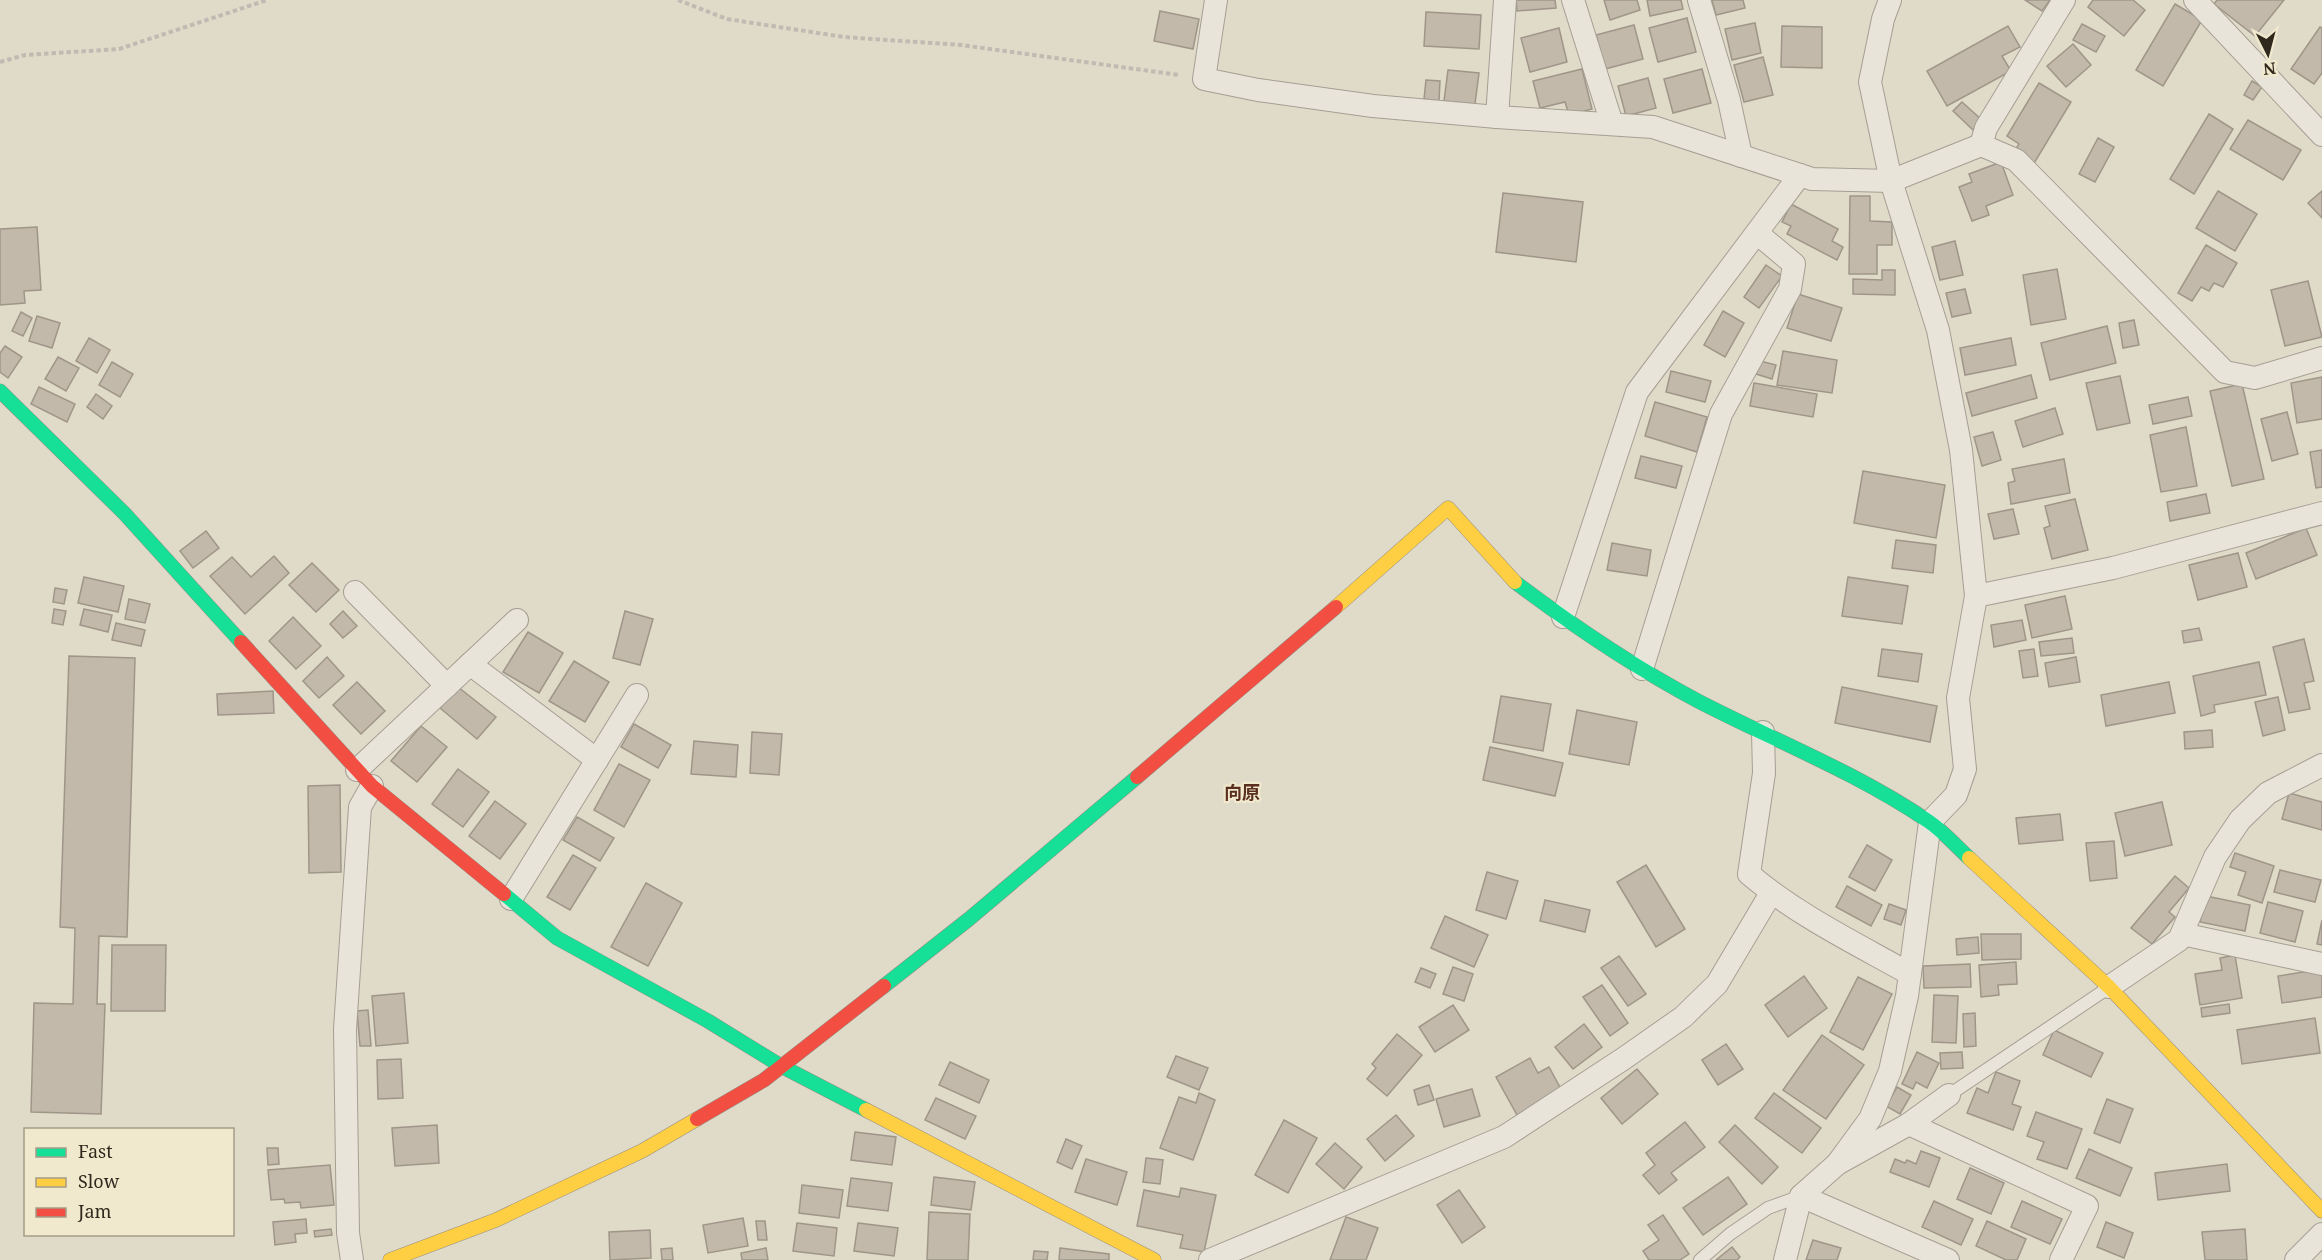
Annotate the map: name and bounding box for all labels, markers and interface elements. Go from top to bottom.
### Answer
north arrow [2238,24,2298,84]
text: N [2262,57,2277,81]
district label: 向原 [1224,780,1260,804]
legend [24,1128,234,1236]
text: Fast [78,1139,113,1163]
text: Slow [78,1169,120,1193]
text: Jam [77,1199,112,1223]

